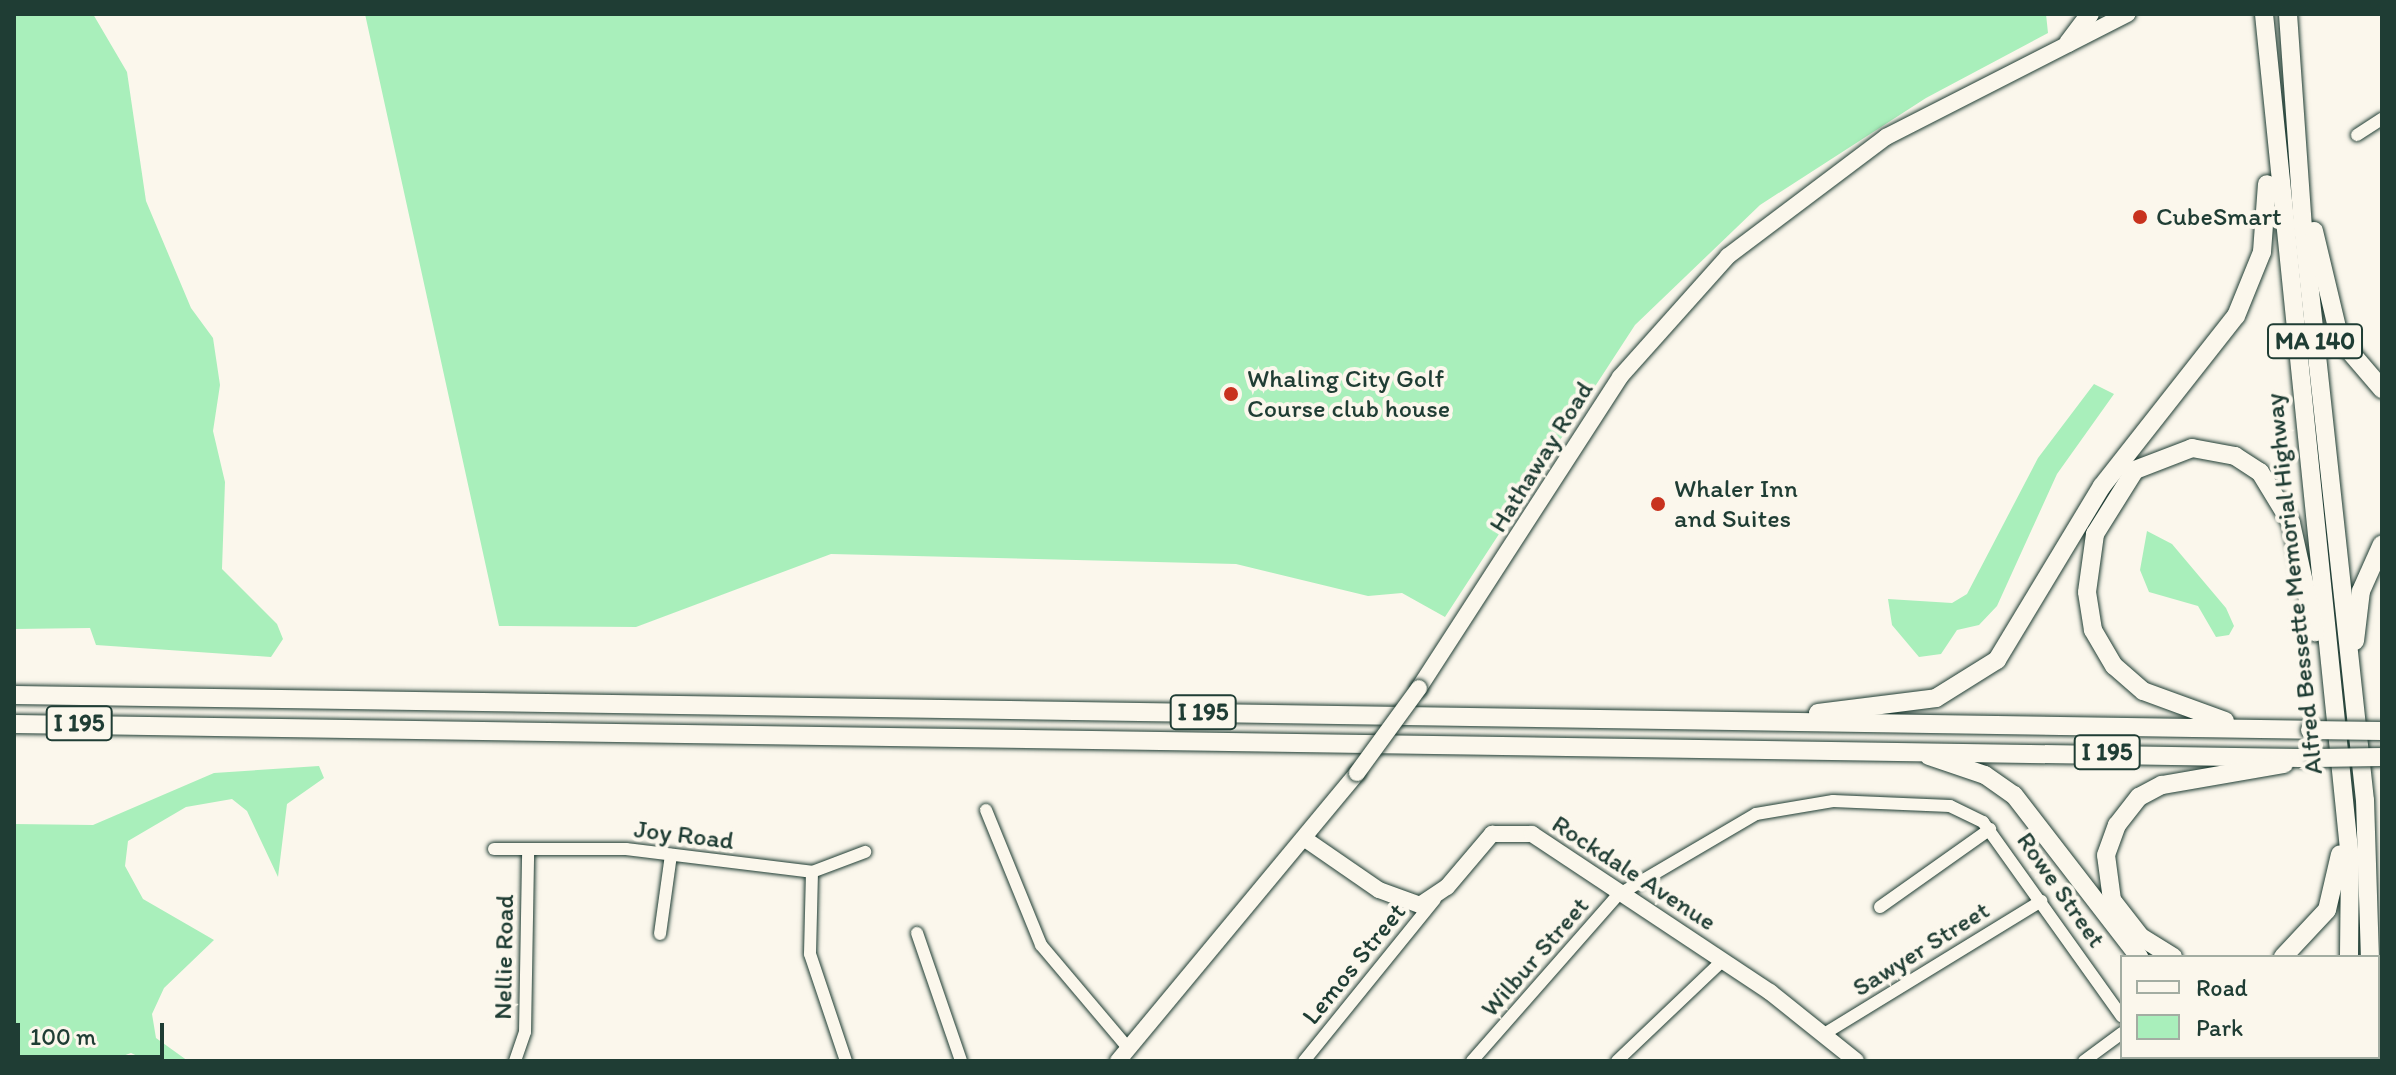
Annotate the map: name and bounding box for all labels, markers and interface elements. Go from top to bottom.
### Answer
place label: CubeSmart [2156,201,2282,233]
marker: CubeSmart [2131,208,2149,226]
road number: MA 140 [2267,321,2363,361]
place label: Whaling City Golf Course club house [1247,363,1450,424]
street label: Hathaway Road [1482,376,1600,538]
marker: Whaling City Golf Course club house [1222,385,1240,403]
street label: Alfred Bessette Memorial Highway [2258,392,2330,776]
place label: Whaler Inn and Suites [1674,473,1798,534]
marker: Whaler Inn and Suites [1649,495,1667,513]
road number: I 195 [1169,692,1237,732]
road number: I 195 [45,703,113,743]
road number: I 195 [2073,732,2141,772]
street label: Rockdale Avenue [1547,809,1721,937]
street label: Joy Road [633,813,735,857]
street label: Rowe Street [2010,826,2112,954]
street label: Wilbur Street [1474,891,1596,1023]
street label: Nellie Road [487,894,521,1020]
street label: Sawyer Street [1847,895,1995,1003]
street label: Lemos Street [1296,897,1412,1031]
legend [2120,955,2380,1059]
text: Road [2196,973,2248,1002]
scale bar [20,1007,168,1057]
text: Park [2196,1013,2243,1042]
text: 100 m [30,1022,96,1051]

